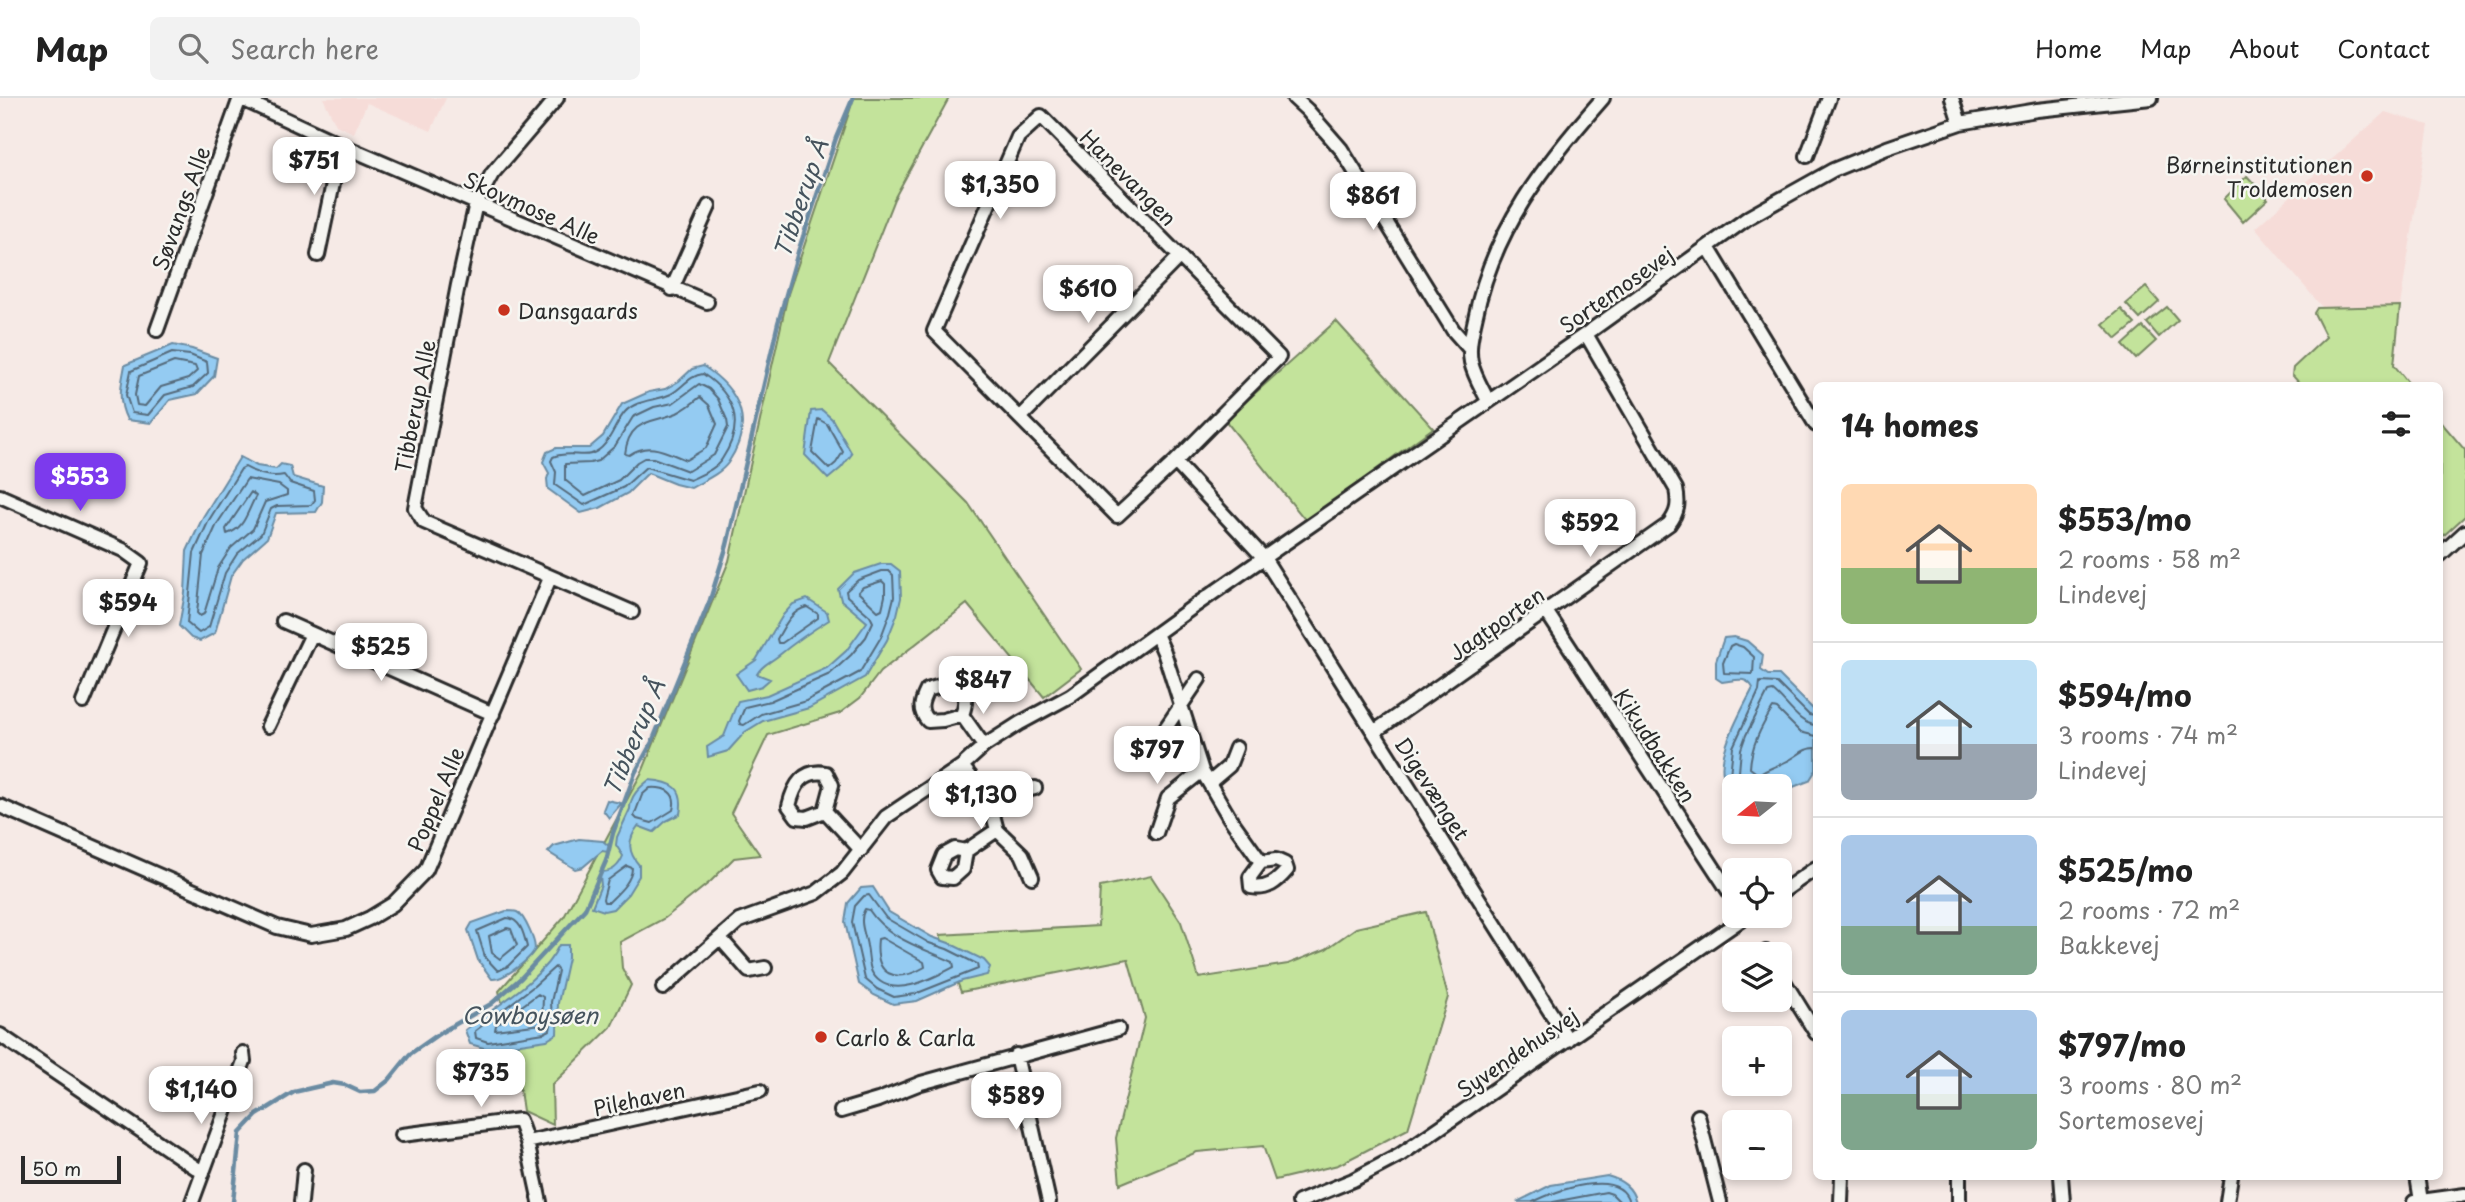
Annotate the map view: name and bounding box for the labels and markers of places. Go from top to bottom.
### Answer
pin: $751 [273,138,355,197]
place label: Børneinstitutionen Troldemosen [2166,148,2353,204]
pin: $1,350 [943,162,1057,221]
marker: Børneinstitutionen Troldemosen [2359,168,2375,184]
pin: $861 [1332,172,1414,232]
pin: $610 [1047,266,1129,325]
place label: Dansgaards [518,294,638,326]
marker: Dansgaards [496,302,512,318]
pin: $553 [39,454,121,513]
pin: $592 [1549,500,1631,559]
pin: $594 [87,580,169,639]
pin: $525 [340,624,422,683]
pin: $847 [942,656,1024,716]
pin: $797 [1116,726,1198,786]
pin: $1,130 [924,772,1038,831]
place label: Carlo & Carla [835,1021,976,1053]
marker: Carlo & Carla [813,1029,829,1045]
pin: $735 [440,1049,522,1109]
pin: $1,140 [144,1066,258,1126]
pin: $589 [975,1072,1057,1132]

